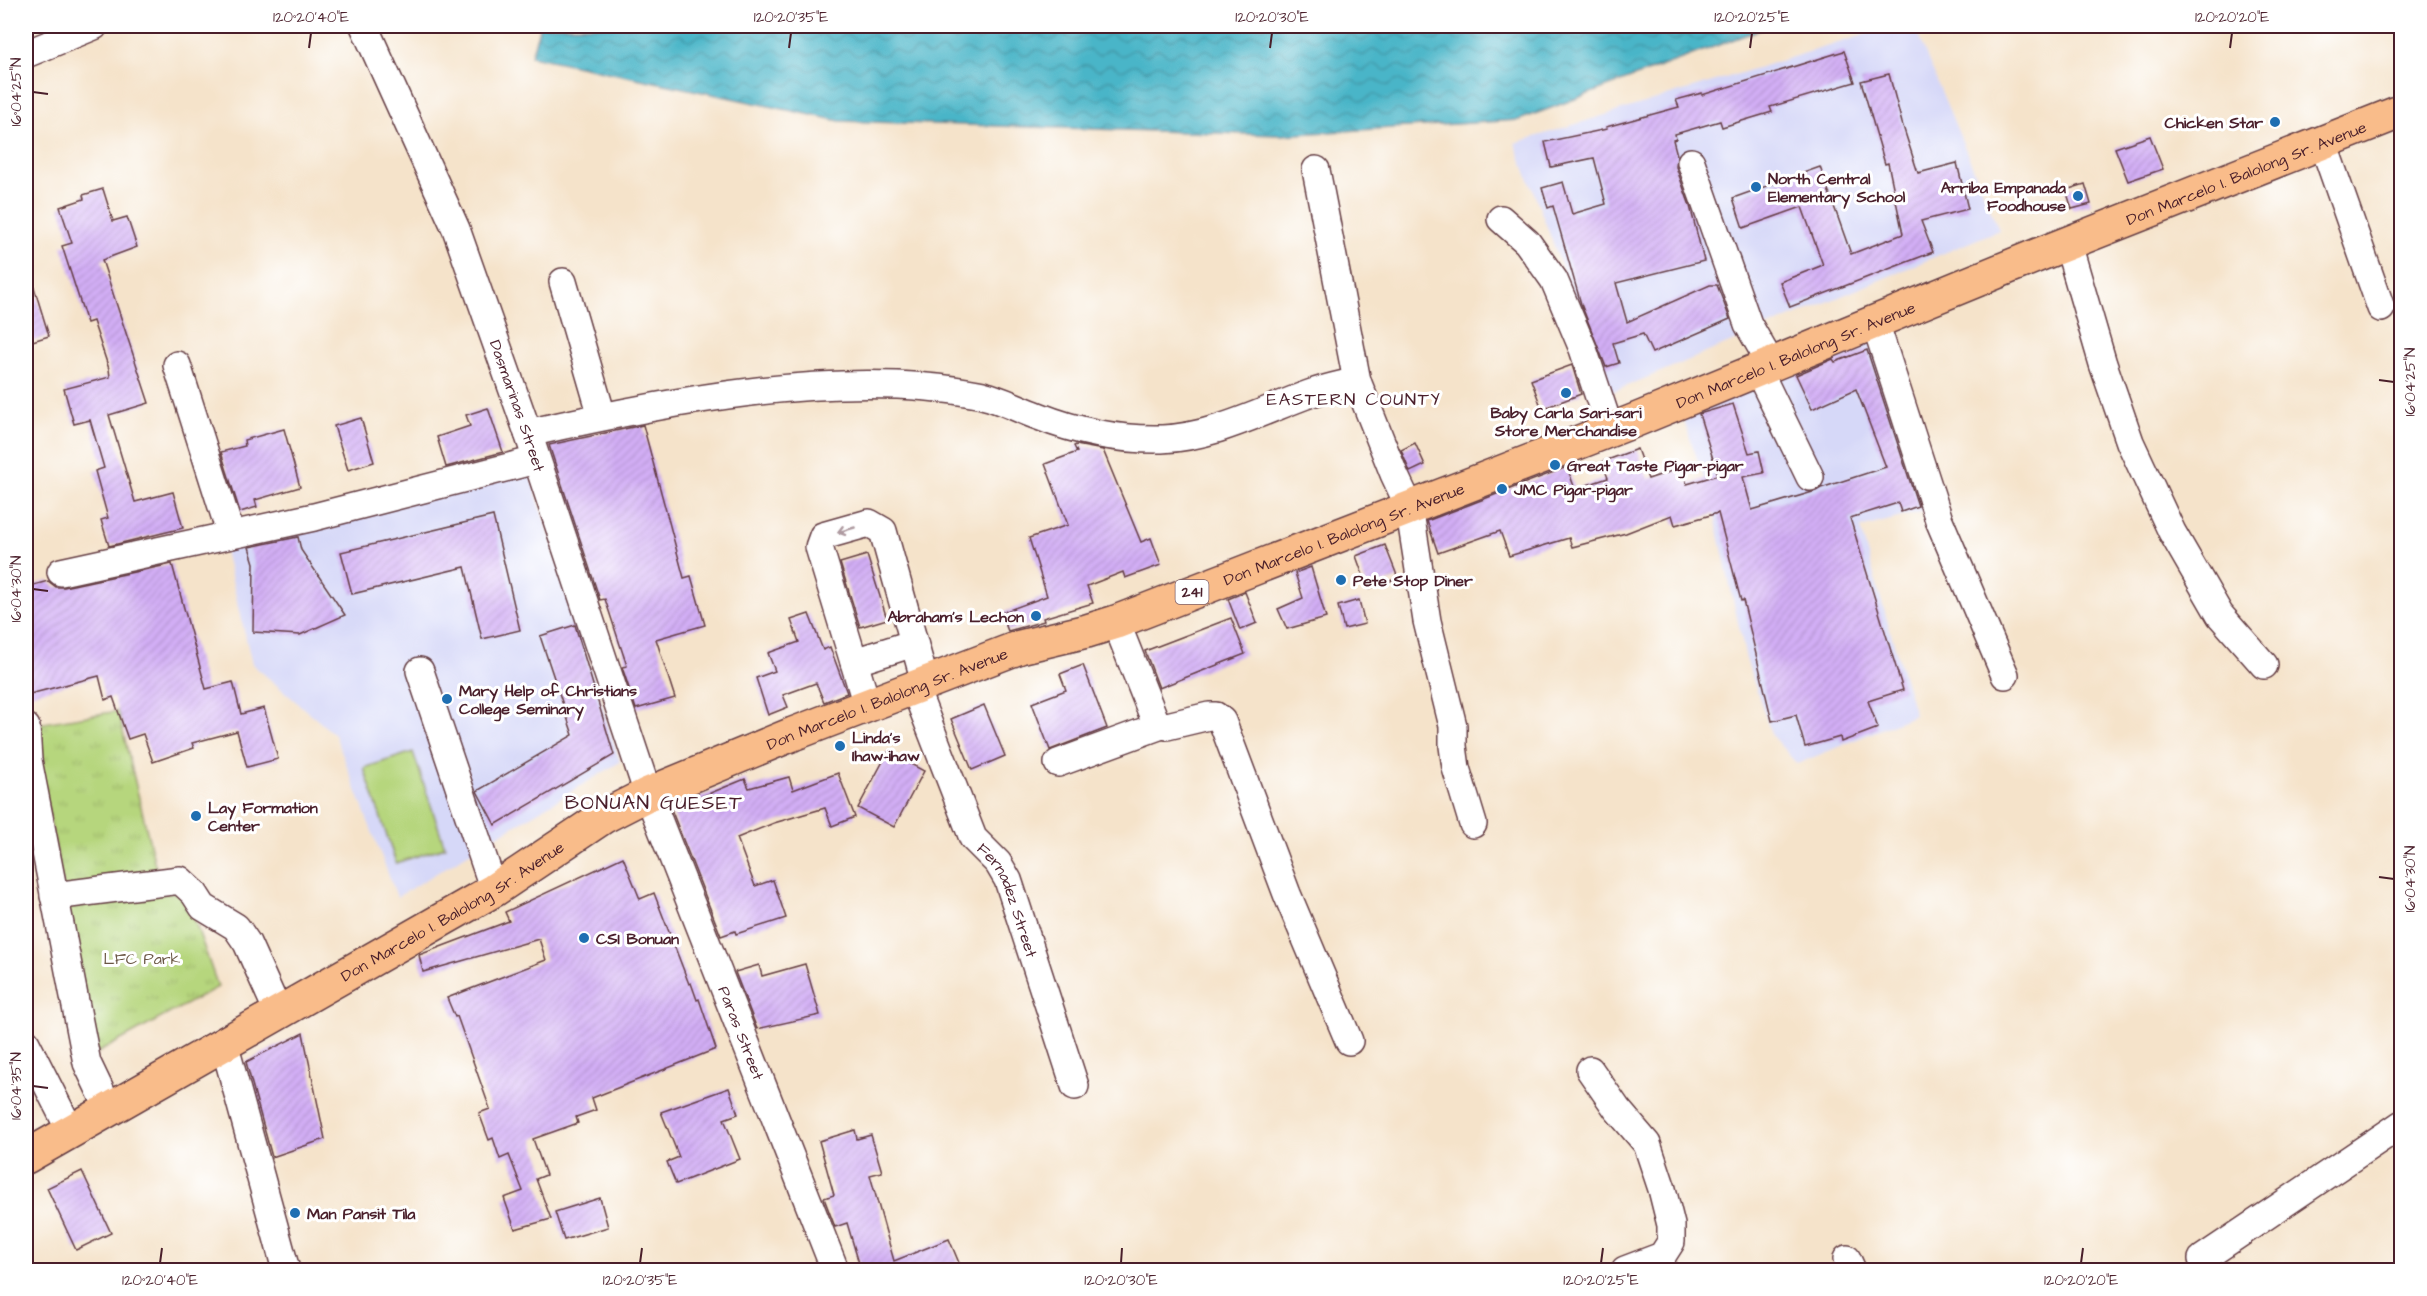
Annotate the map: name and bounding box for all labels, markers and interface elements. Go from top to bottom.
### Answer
text: 120°20'40"E [273,7,349,28]
text: 120°20'35"E [754,7,828,28]
text: 120°20'30"E [1235,7,1309,28]
text: 120°20'25"E [1714,7,1790,28]
text: 120°20'20"E [2195,7,2269,28]
text: 16°04'25"N [6,58,27,126]
place label: Chicken Star [2165,112,2263,134]
marker: Chicken Star [2268,115,2282,129]
street label: Don Marcelo I. Balolong Sr. Avenue [2123,116,2370,231]
place label: North Central Elementary School [1768,168,1906,209]
place label: Arriba Empanada Foodhouse [1941,177,2067,217]
marker: North Central Elementary School [1749,180,1763,194]
marker: Arriba Empanada Foodhouse [2071,189,2085,203]
street label: Don Marcelo I. Balolong Sr. Avenue [1673,296,1919,414]
street label: Dasmarinas Street [484,337,550,475]
text: 16°04'25"N [2400,348,2421,416]
marker: Baby Carla Sari-sari Store Merchandise [1559,386,1573,400]
district label: EASTERN COUNTY [1267,387,1441,412]
place label: Baby Carla Sari-sari Store Merchandise [1490,402,1642,442]
place label: Great Taste Pigar-pigar [1567,455,1744,479]
marker: Great Taste Pigar-pigar [1548,458,1562,472]
street label: Don Marcelo I. Balolong Sr. Avenue [1220,478,1468,591]
place label: JMC Pigar-pigar [1513,479,1633,503]
marker: JMC Pigar-pigar [1495,482,1509,496]
one-way arrow [837,524,856,536]
text: 16°04'30"N [6,556,27,622]
place label: Pete Stop Diner [1353,570,1473,592]
marker: Pete Stop Diner [1334,573,1348,587]
road number: 241 [1176,580,1208,604]
place label: Abraham's Lechon [887,606,1024,628]
marker: Abraham's Lechon [1029,609,1043,623]
street label: Don Marcelo I. Balolong Sr. Avenue [763,643,1011,756]
place label: Mary Help of Christians College Seminary [459,680,637,722]
marker: Mary Help of Christians College Seminary [440,692,454,706]
place label: Linda's Ihaw-ihaw [852,727,920,767]
marker: Linda's Ihaw-ihaw [833,739,847,753]
district label: BONUAN GUESET [565,789,743,817]
place label: Lay Formation Center [208,797,318,837]
marker: Lay Formation Center [189,809,203,823]
street label: Don Marcelo I. Balolong Sr. Avenue [337,836,569,987]
street label: Fernadez Street [972,838,1043,961]
text: 16°04'30"N [2400,846,2421,912]
place label: CSI Bonuan [596,928,679,950]
marker: CSI Bonuan [577,931,591,945]
park label: LFC Park [104,948,181,970]
street label: Paras Street [712,983,769,1084]
text: 16°04'35"N [6,1052,27,1120]
place label: Man Pansit Tila [307,1203,416,1225]
marker: Man Pansit Tila [288,1206,302,1220]
text: 120°20'40"E [122,1270,198,1291]
text: 120°20'35"E [603,1270,677,1291]
text: 120°20'30"E [1084,1270,1158,1291]
text: 120°20'25"E [1563,1270,1639,1291]
text: 120°20'20"E [2044,1270,2118,1291]

